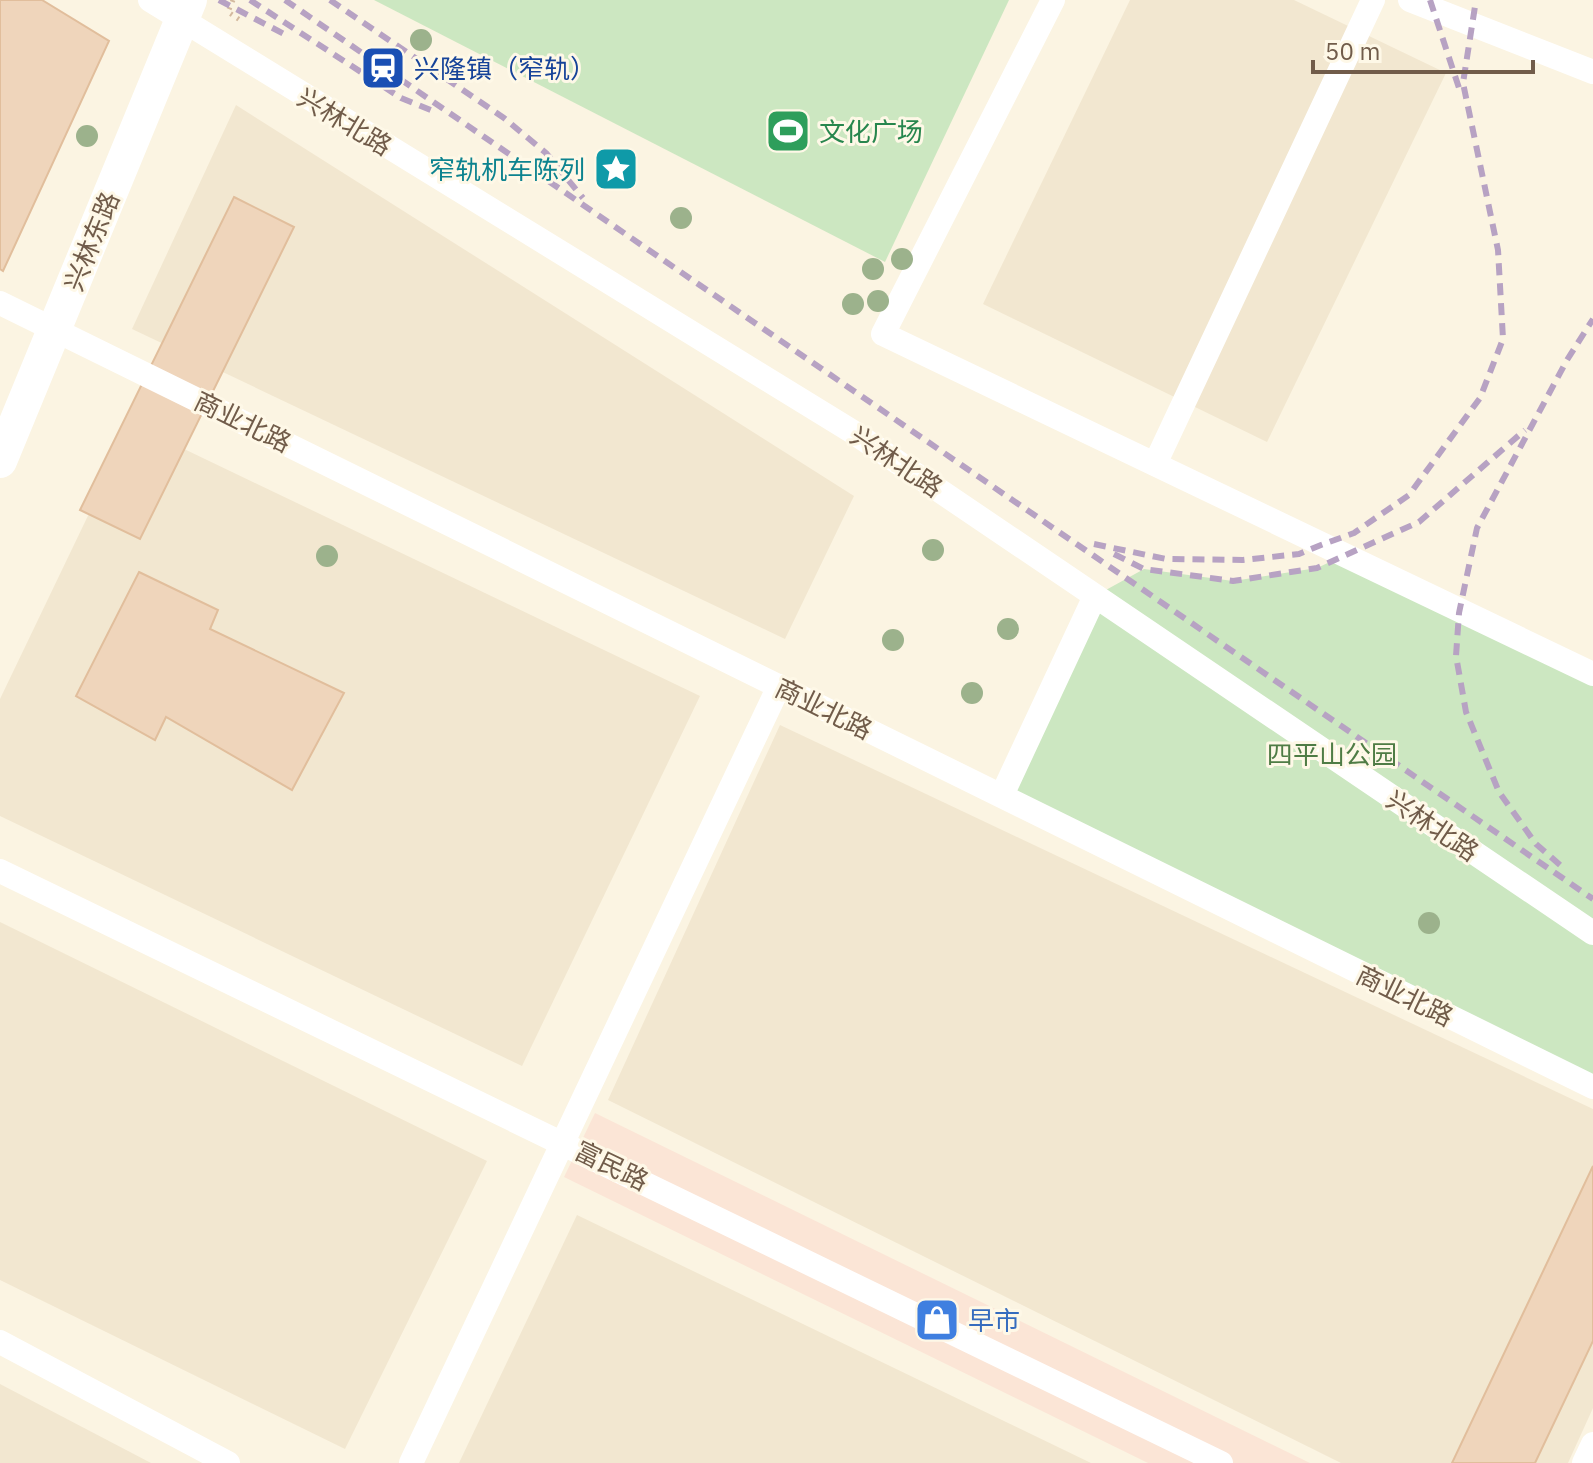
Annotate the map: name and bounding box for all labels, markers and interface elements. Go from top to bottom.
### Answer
scale bar [1313,24,1533,74]
text: 50 m [1325,35,1380,67]
station icon: 兴隆镇（窄轨） [359,44,407,92]
place label: 兴隆镇（窄轨） [414,51,596,85]
street label: 兴林北路 [292,80,398,162]
sports icon: 文化广场 [764,107,812,155]
place label: 文化广场 [819,114,923,148]
place icon: 窄轨机车陈列 [592,145,640,193]
place label: 窄轨机车陈列 [429,152,585,186]
street label: 兴林东路 [56,186,126,296]
street label: 商业北路 [189,383,297,459]
street label: 兴林北路 [844,418,950,504]
street label: 商业北路 [770,670,878,746]
park label: 四平山公园 [1267,737,1397,771]
street label: 兴林北路 [1380,782,1486,868]
street label: 商业北路 [1351,957,1459,1033]
street label: 富民路 [569,1133,655,1197]
shop icon: 早市 [913,1296,961,1344]
place label: 早市 [968,1303,1020,1337]

